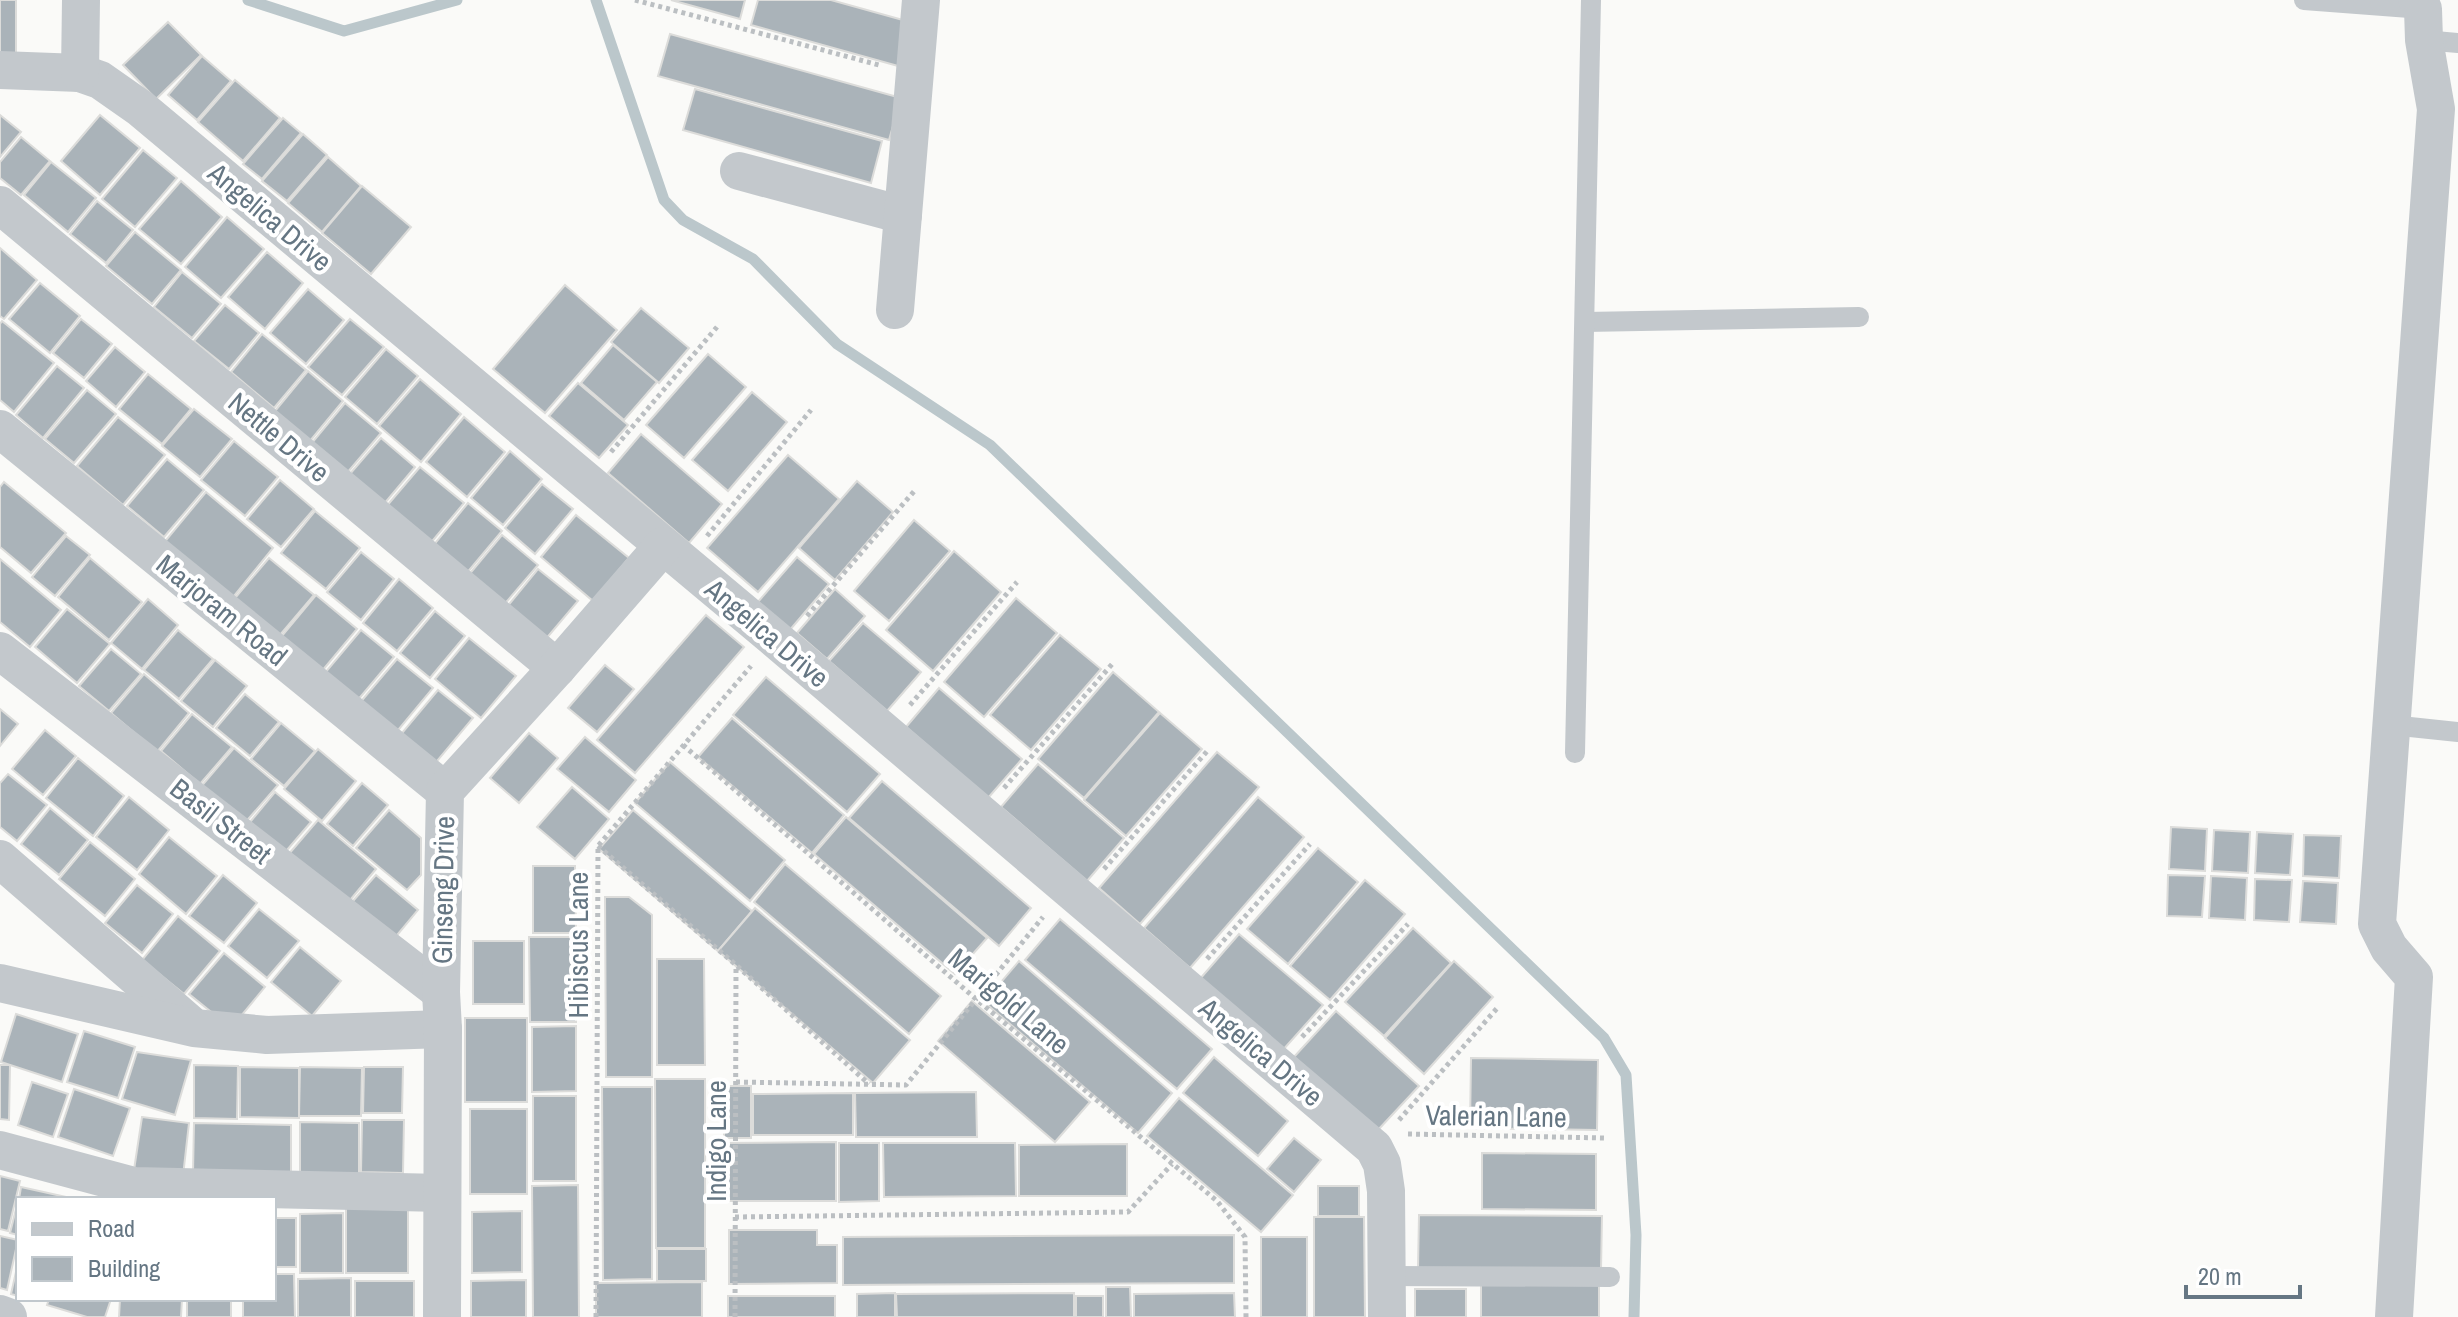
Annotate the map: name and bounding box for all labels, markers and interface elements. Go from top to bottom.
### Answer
street label: Angelica Drive [199,153,340,280]
street label: Nettle Drive [220,383,338,491]
street label: Marjoram Road [149,545,295,675]
street label: Angelica Drive [696,569,837,696]
street label: Basil Street [163,769,279,873]
street label: Ginseng Drive [423,816,463,964]
street label: Hibiscus Lane [559,872,597,1018]
street label: Marigold Lane [941,939,1077,1063]
street label: Angelica Drive [1190,988,1331,1115]
street label: Indigo Lane [697,1080,735,1202]
street label: Valerian Lane [1425,1096,1567,1136]
legend [16,1197,276,1301]
text: Road [88,1212,135,1244]
scale bar [2186,1249,2300,1299]
text: Building [88,1252,160,1284]
text: 20 m [2198,1260,2242,1292]

